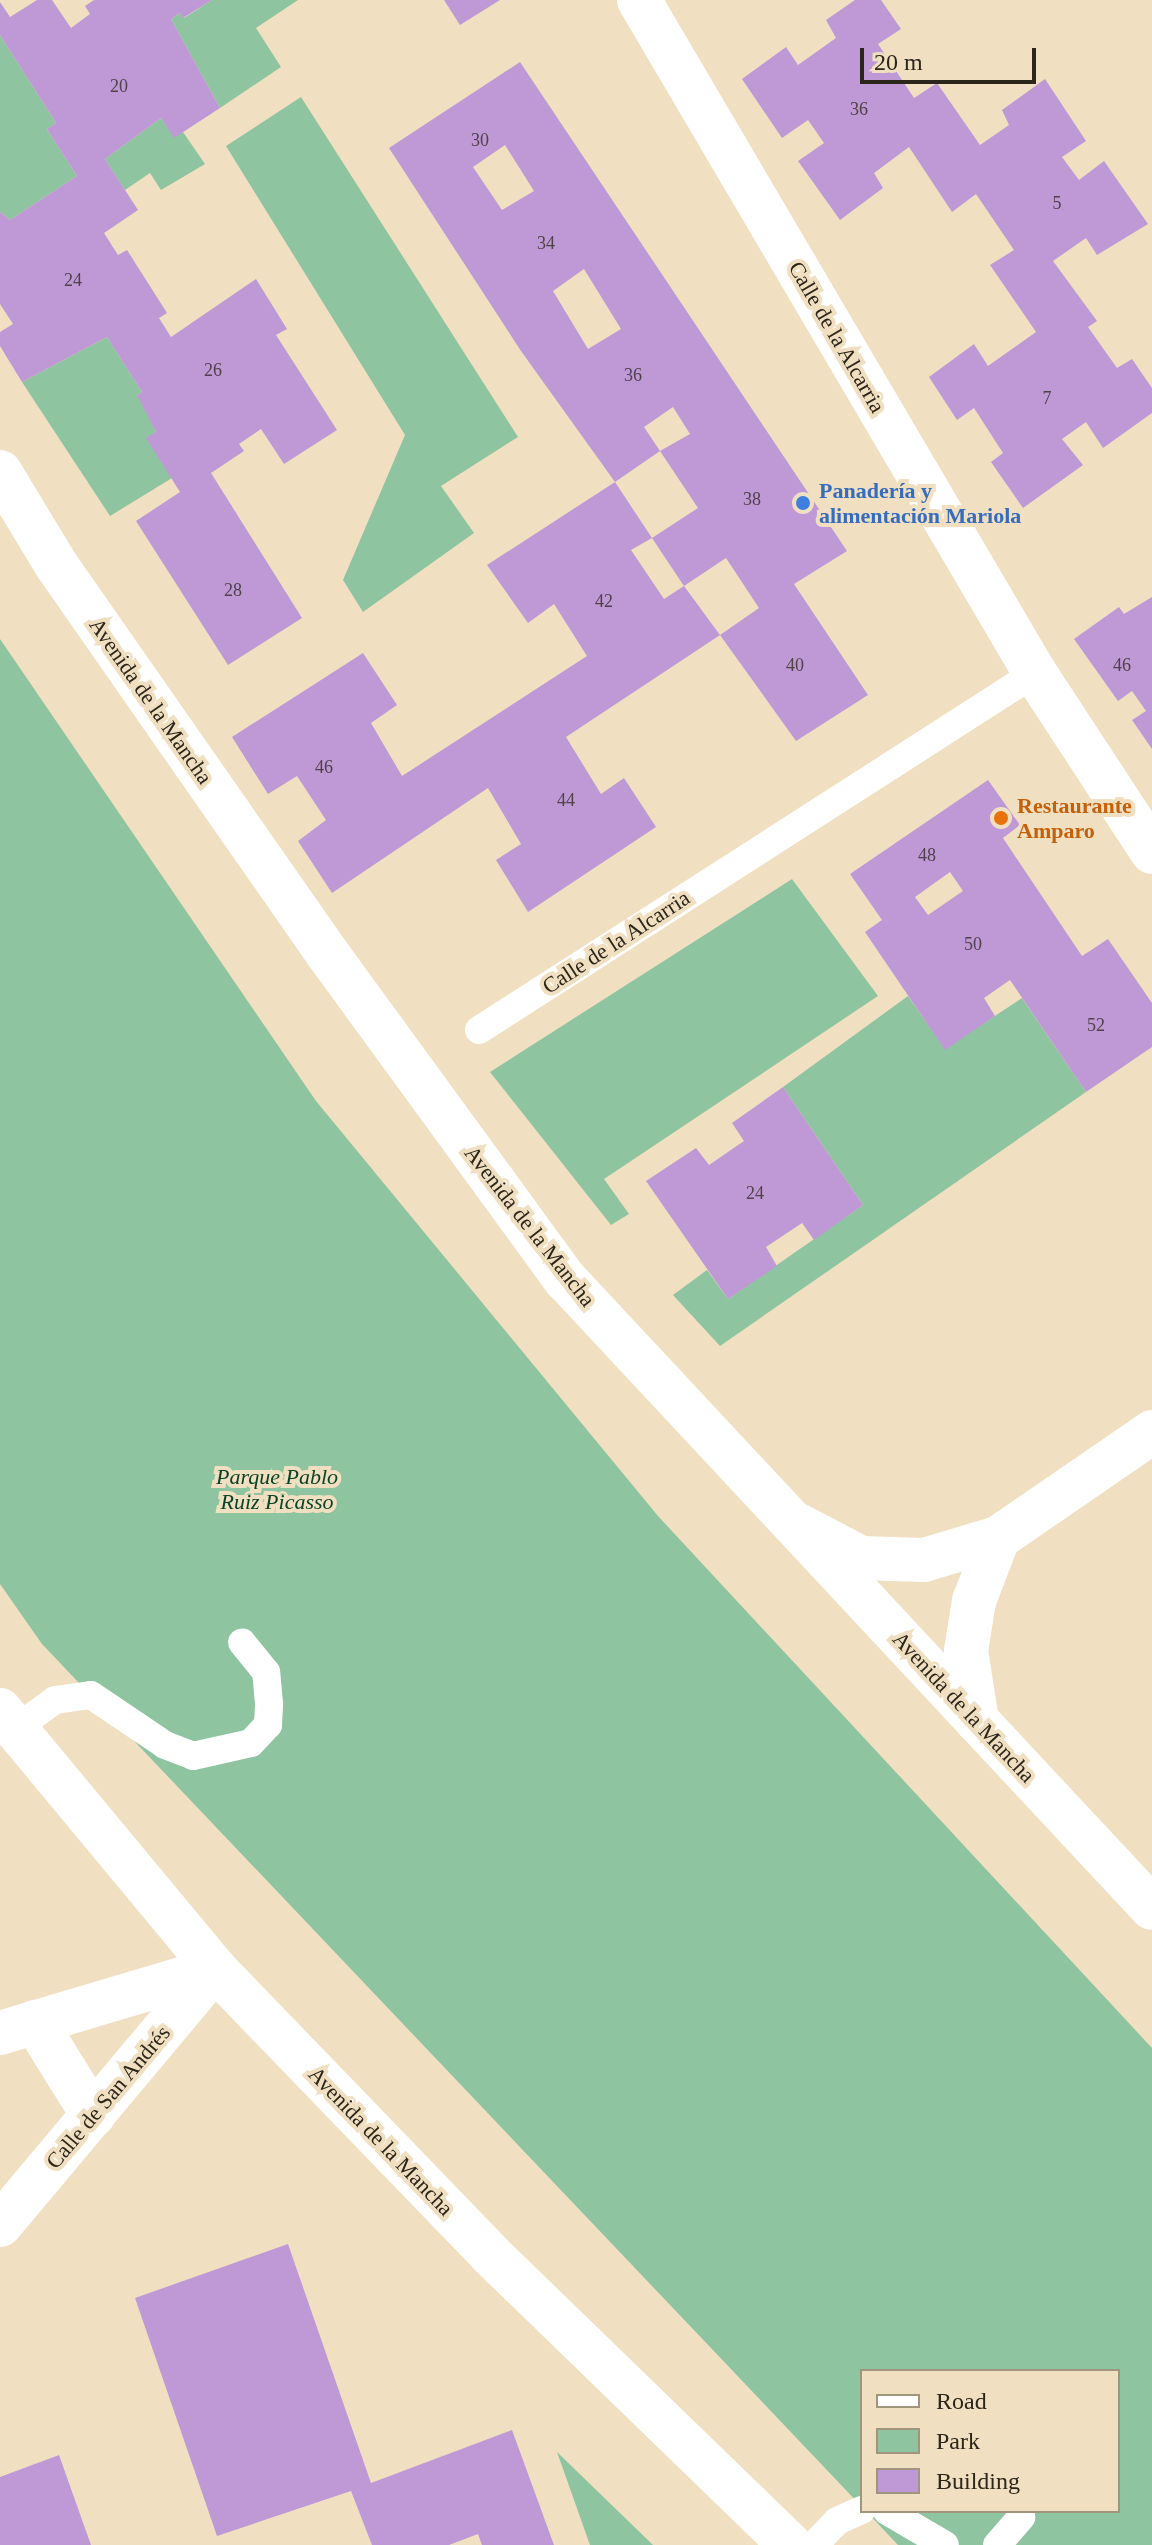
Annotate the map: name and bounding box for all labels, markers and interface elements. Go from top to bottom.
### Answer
scale bar [864,32,1040,82]
text: 20 m [874,49,923,75]
house number: 20 [110,75,128,97]
house number: 36 [850,98,868,120]
house number: 30 [471,129,489,151]
house number: 5 [1052,192,1062,214]
house number: 34 [537,232,555,254]
street label: Calle de la Alcarria [783,256,891,418]
house number: 24 [64,269,82,291]
house number: 26 [204,359,222,381]
house number: 36 [624,364,642,386]
house number: 7 [1042,387,1052,409]
place label: Panadería y alimentación Mariola [819,477,1021,528]
house number: 38 [743,488,761,510]
marker: Panadería y alimentación Mariola [794,494,812,512]
house number: 28 [224,579,242,601]
house number: 42 [595,590,613,612]
street label: Avenida de la Mancha [84,613,218,789]
house number: 40 [786,654,804,676]
house number: 46 [1113,654,1131,676]
house number: 46 [315,756,333,778]
house number: 44 [557,789,575,811]
place label: Restaurante Amparo [1017,792,1132,844]
marker: Restaurante Amparo [992,809,1010,827]
house number: 48 [918,844,936,866]
street label: Calle de la Alcarria [537,884,695,1000]
house number: 50 [964,933,982,955]
house number: 52 [1087,1014,1105,1036]
street label: Avenida de la Mancha [459,1140,601,1312]
house number: 24 [746,1182,764,1204]
park label: Parque Pablo Ruiz Picasso [216,1463,338,1514]
street label: Avenida de la Mancha [887,1626,1041,1788]
street label: Calle de San Andrés [40,2019,176,2175]
street label: Avenida de la Mancha [303,2061,459,2221]
legend [860,2369,1120,2513]
text: Road [936,2388,987,2414]
text: Park [936,2428,980,2454]
text: Building [936,2468,1020,2494]

